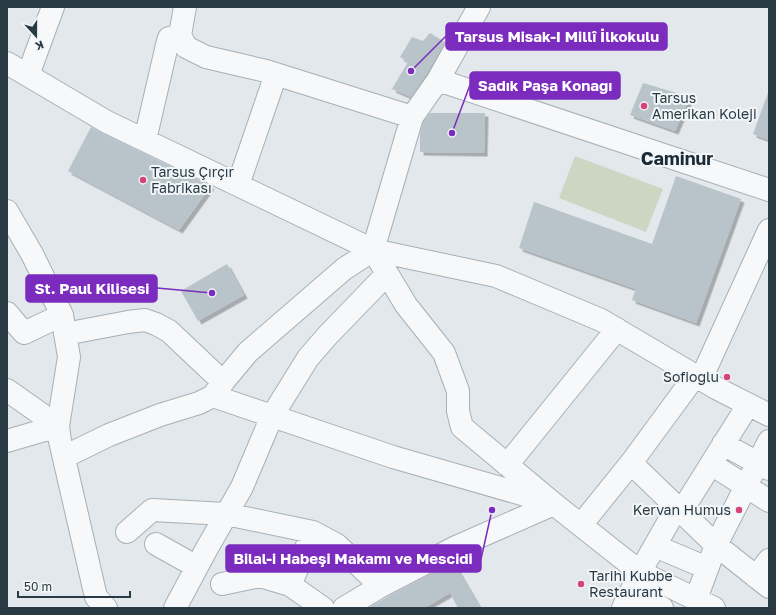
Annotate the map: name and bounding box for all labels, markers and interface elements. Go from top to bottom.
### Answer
north arrow [16,16,56,56]
callout: Tarsus Misak-I Millî İlkokulu [446,23,667,50]
text: Tarsus Misak-I Millî İlkokulu [455,27,659,45]
text: K [34,38,46,53]
callout: Sadık Paşa Konağı [470,72,620,99]
text: Sadık Paşa Konağı [478,76,612,94]
place label: Tarsus Amerikan Koleji [652,89,757,122]
marker: Tarsus Amerikan Koleji [639,101,649,111]
district label: Caminur [641,147,713,169]
place label: Tarsus Çırçır Fabrikası [151,163,235,196]
marker: Tarsus Çırçır Fabrikası [138,175,148,185]
callout: St. Paul Kilisesi [26,275,157,302]
text: St. Paul Kilisesi [35,279,149,297]
place label: Sofioğlu [663,368,719,385]
marker: Sofioğlu [722,372,732,382]
place label: Kervan Humus [633,501,731,518]
marker: Kervan Humus [734,505,744,515]
callout: Bilal-i Habeşi Makamı ve Mescidi [226,545,481,572]
text: Bilal-i Habeşi Makamı ve Mescidi [233,549,473,567]
place label: Tarihi Kubbe Restaurant [589,567,673,600]
scale bar [18,573,130,599]
text: 50 m [24,579,52,594]
marker: Tarihi Kubbe Restaurant [576,579,586,589]

